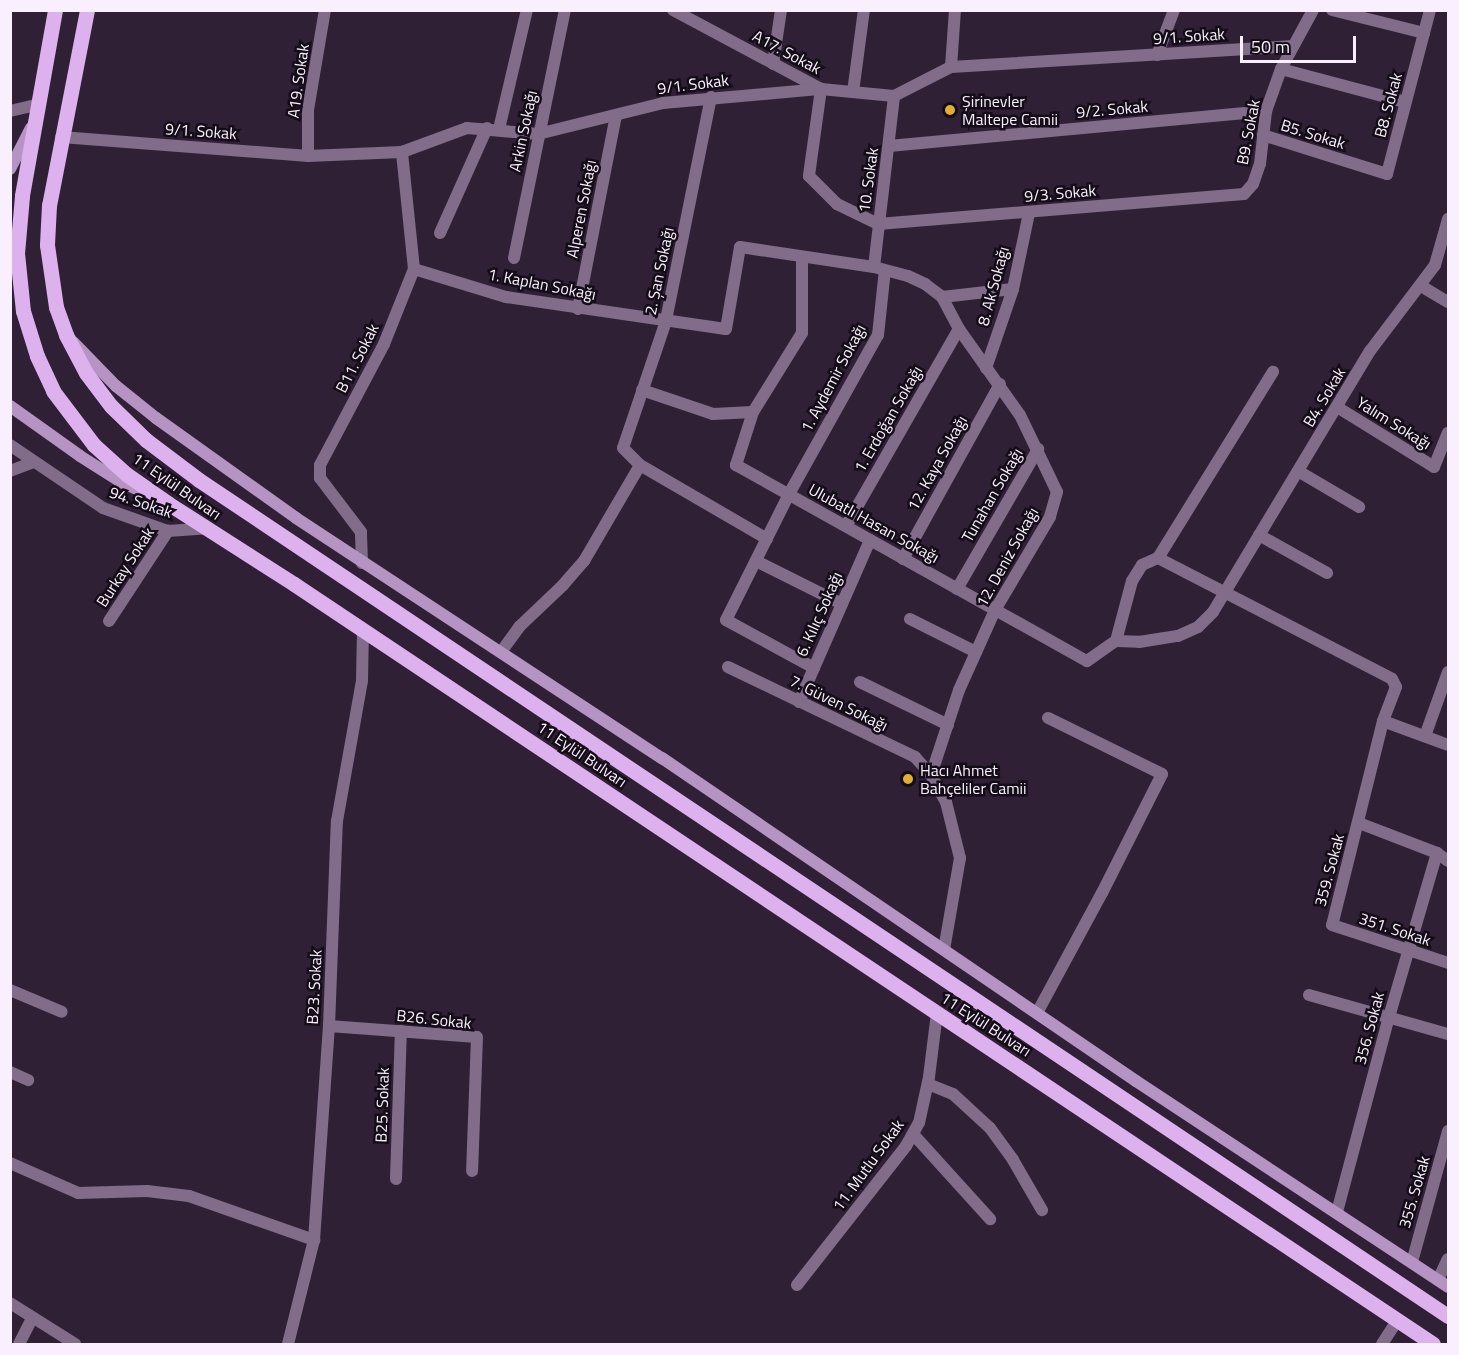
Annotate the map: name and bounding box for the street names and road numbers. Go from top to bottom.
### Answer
street label: 9/1. Sokak [1152,24,1226,48]
street label: A17. Sokak [749,26,825,78]
street label: A19. Sokak [283,43,313,119]
street label: 9/1. Sokak [656,70,730,98]
street label: B8. Sokak [1370,71,1406,139]
street label: Arkin Sokağı [505,88,541,174]
street label: 9/2. Sokak [1075,96,1149,122]
street label: B9. Sokak [1232,98,1264,166]
street label: B5. Sokak [1279,115,1347,153]
street label: 9/1. Sokak [164,119,238,143]
street label: 10. Sokak [854,146,882,214]
street label: Alperen Sokağı [562,158,600,260]
street label: 9/3. Sokak [1023,180,1097,206]
street label: 2. Şan Sokağı [640,225,678,317]
street label: 8. Ak Sokağı [973,244,1013,328]
street label: 1. Kaplan Sokağı [486,264,598,304]
street label: B11. Sokak [331,320,383,396]
street label: 1. Aydemir Sokağı [796,321,870,435]
street label: 1. Erdoğan Sokağı [850,362,926,476]
street label: B4. Sokak [1299,364,1349,430]
street label: Yalım Sokağı [1353,393,1435,453]
street label: 12. Kaya Sokağı [903,412,971,514]
street label: Tunahan Sokağı [957,445,1027,545]
street label: 11 Eylül Bulvarı [129,448,225,524]
street label: Ulubatlı Hasan Sokağı [805,479,943,567]
street label: 94. Sokak [107,482,175,522]
street label: 12. Deniz Sokağı [972,504,1042,610]
street label: Burkay Sokak [92,524,158,610]
street label: 6. Kılıç Sokağı [792,569,846,659]
street label: 7. Güven Sokağı [787,671,891,735]
street label: 11 Eylül Bulvarı [534,717,630,791]
street label: 359. Sokak [1310,832,1348,908]
street label: 351. Sokak [1357,908,1433,950]
street label: B23. Sokak [302,949,326,1025]
street label: 11 Eylül Bulvarı [937,988,1035,1060]
street label: 356. Sokak [1350,990,1388,1066]
street label: B26. Sokak [396,1006,472,1032]
street label: B25. Sokak [371,1067,393,1143]
street label: 11. Mutlu Sokak [828,1115,908,1215]
street label: 355. Sokak [1395,1154,1433,1230]

